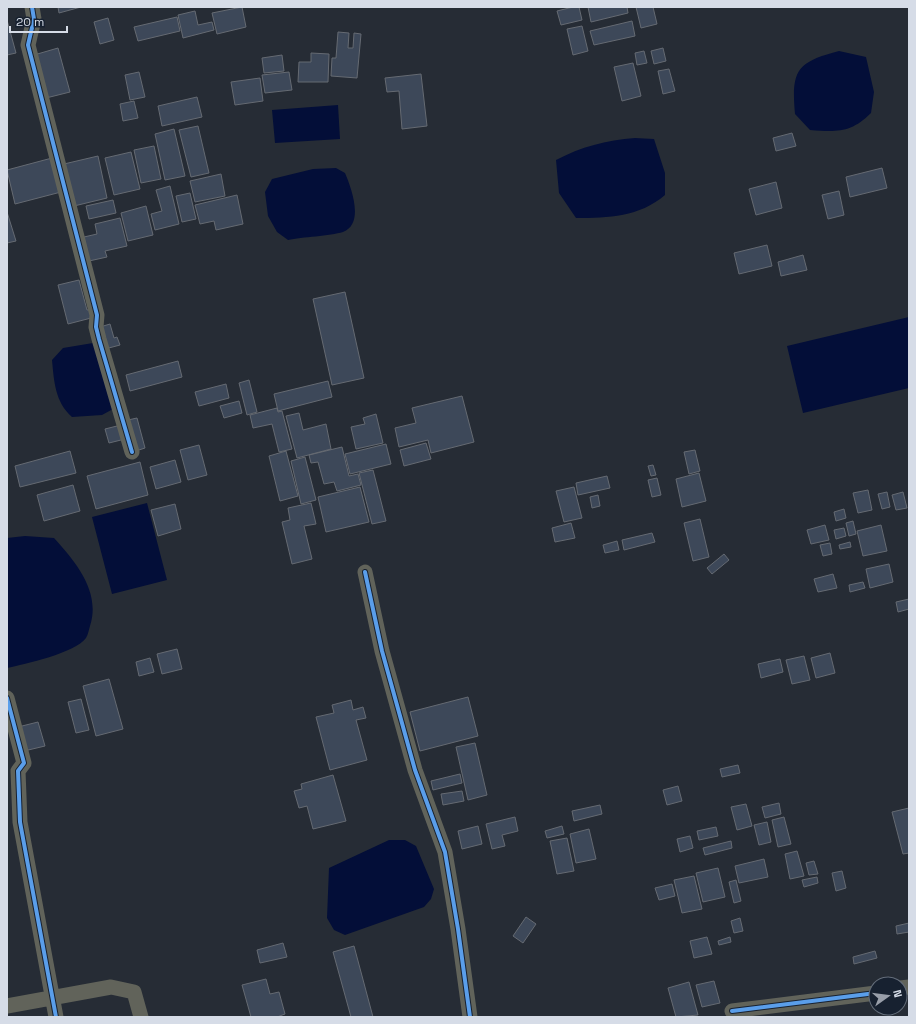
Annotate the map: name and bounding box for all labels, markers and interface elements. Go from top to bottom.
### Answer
scale bar [10,8,67,34]
text: 20 m [16,14,44,30]
north arrow [868,976,908,1016]
text: N [890,988,905,999]

